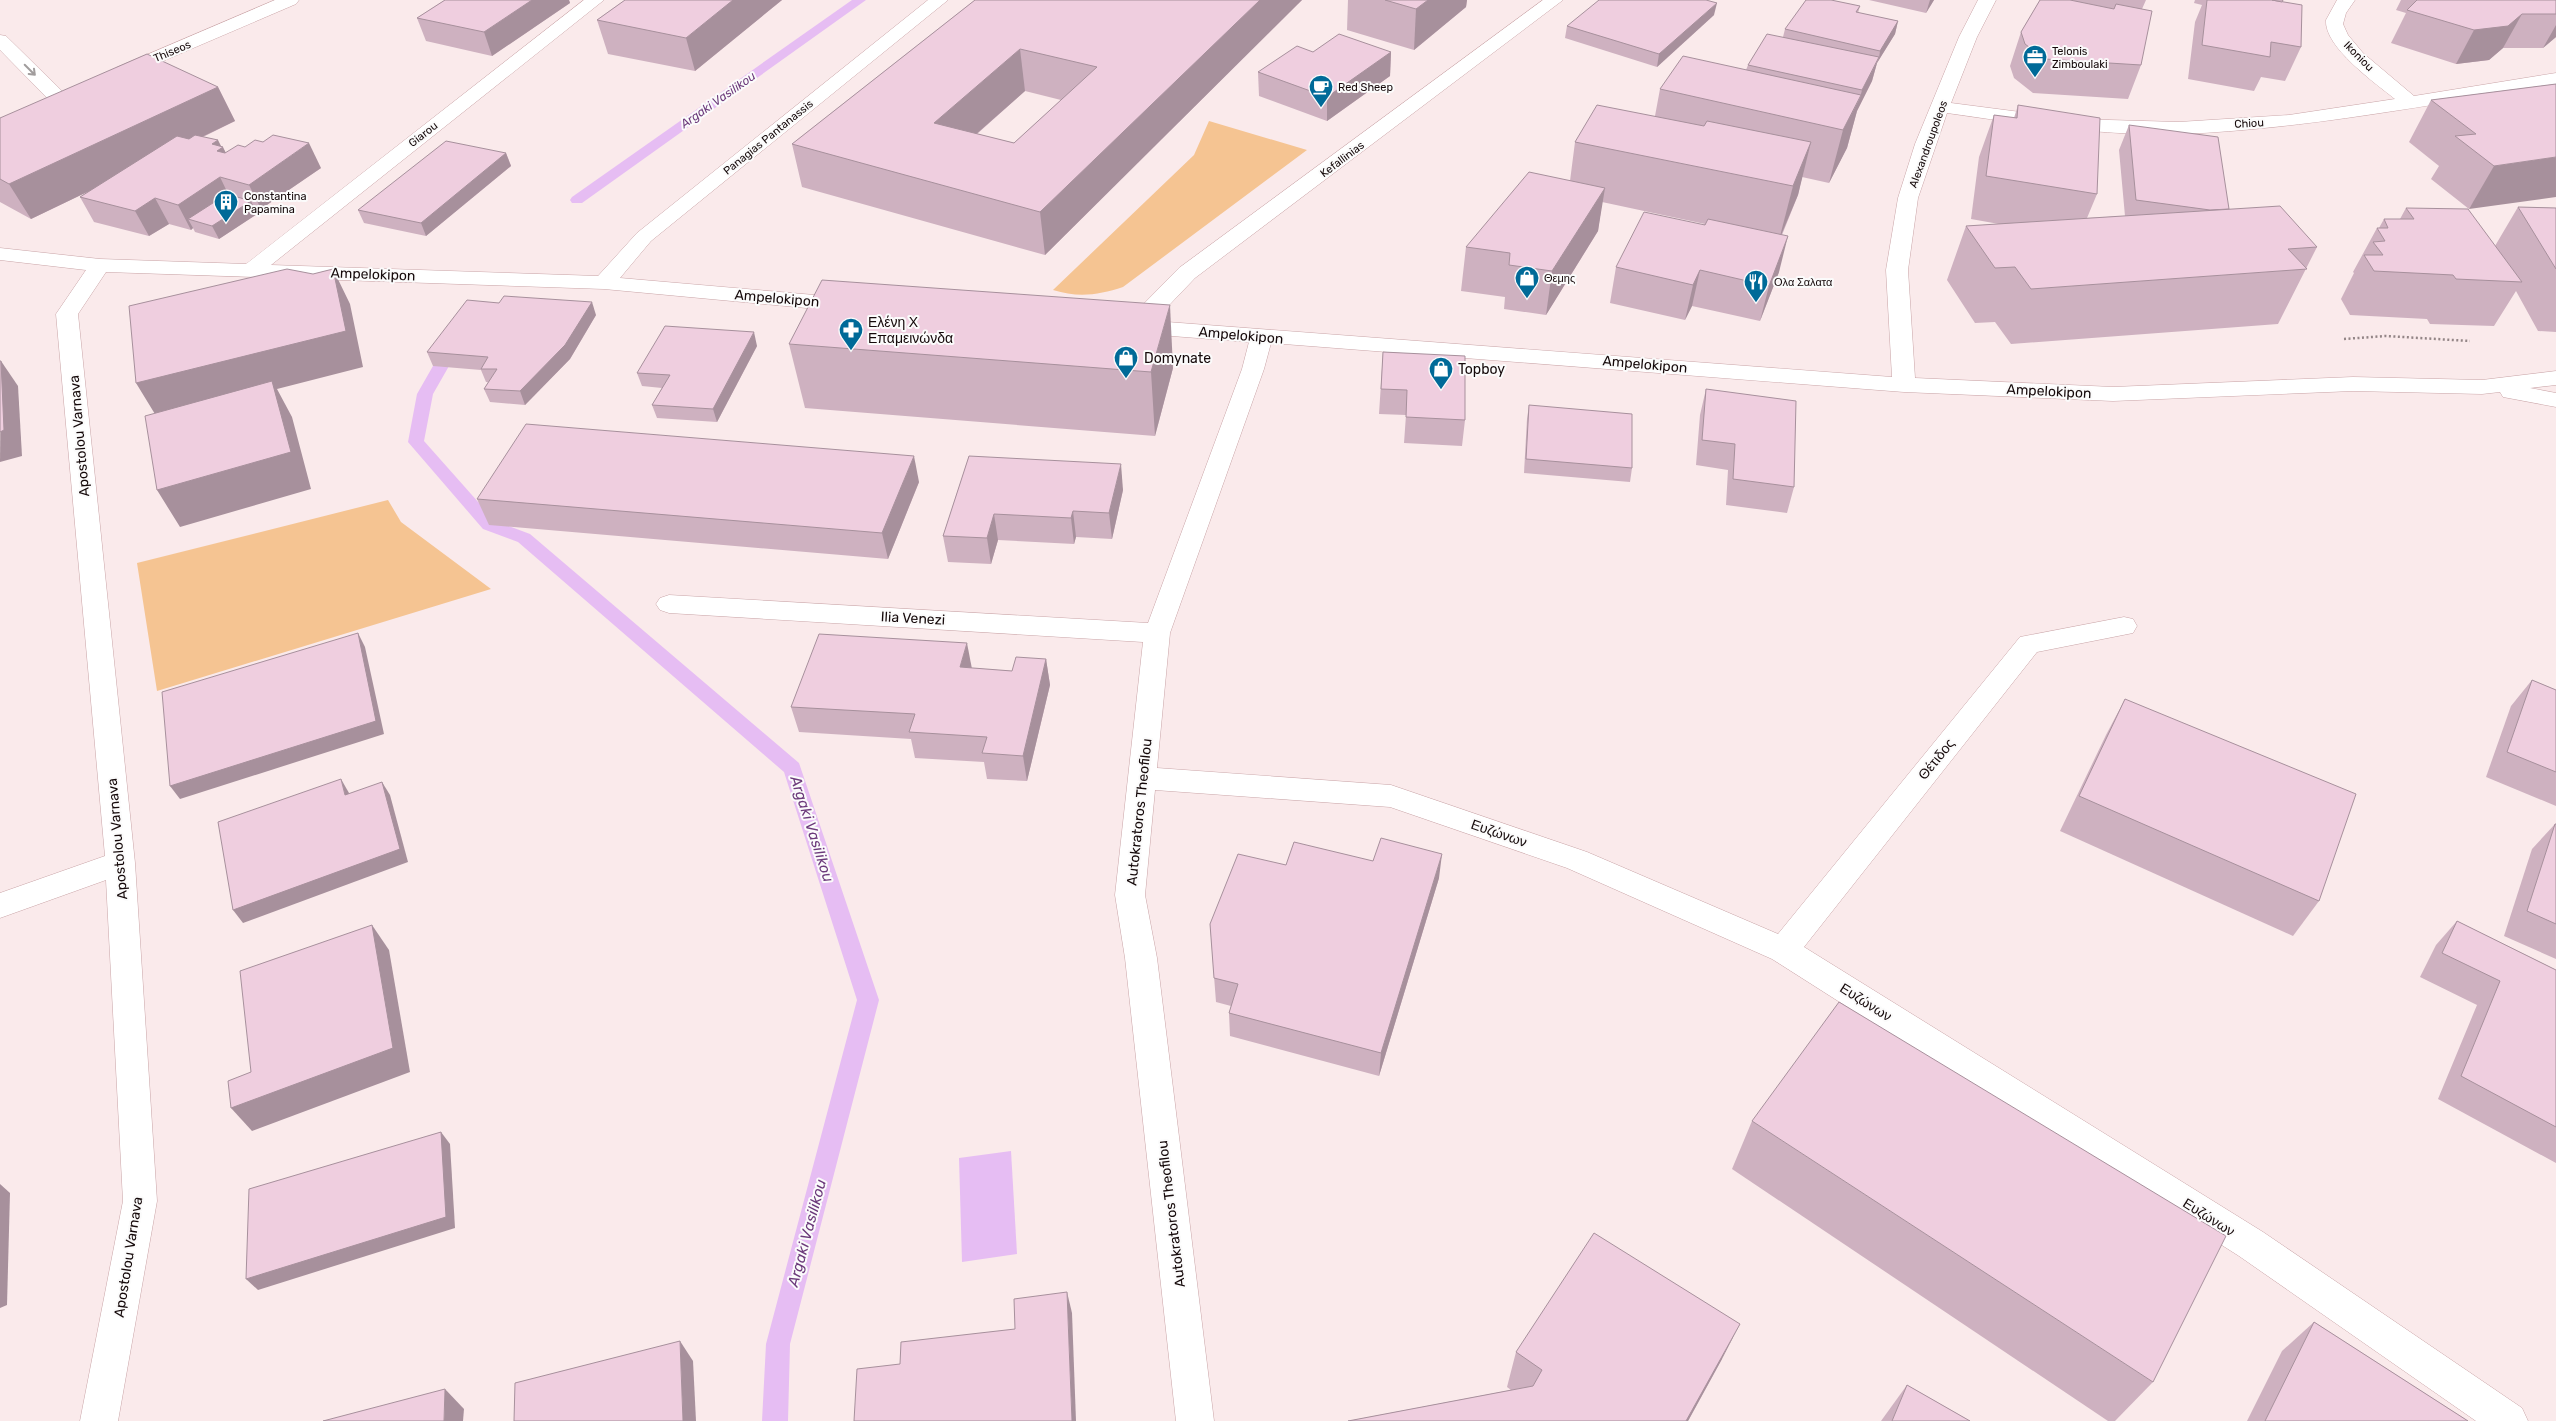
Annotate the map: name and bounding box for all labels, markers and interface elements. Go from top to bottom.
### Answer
street label: Thiseos [152,38,193,65]
street label: Ikoniou [2341,39,2376,74]
office icon: Telonis Zimboulaki [2022,44,2048,78]
place label: Telonis Zimboulaki [2052,45,2108,71]
one-way arrow [23,64,36,76]
water label: Argaki Vasilikou [677,69,758,132]
cafe icon: Red Sheep [1308,74,1334,108]
place label: Red Sheep [1338,81,1393,94]
street label: Panagias Pantanassis [721,97,816,178]
street label: Alexandroupoleos [1907,98,1950,190]
street label: Chiou [2234,116,2264,131]
street label: Giarou [406,119,440,150]
street label: Kefallinias [1318,138,1367,180]
building icon: Constantina Papamina [213,189,239,223]
place label: Constantina Papamina [244,190,307,216]
street label: Ampelokipon [330,265,416,284]
shop icon: Θεμης [1514,265,1540,299]
restaurant icon: Ολα Σαλατα [1743,269,1769,303]
place label: Θεμης [1544,272,1575,285]
place label: Ολα Σαλατα [1774,276,1833,289]
street label: Ampelokipon [734,286,820,311]
place label: Ελένη Χ Επαμεινώνδα [868,314,953,347]
pharmacy icon: Ελένη Χ Επαμεινώνδα [838,317,864,351]
street label: Ampelokipon [1198,323,1284,348]
shop icon: Domynate [1113,345,1139,379]
place label: Domynate [1144,350,1211,367]
street label: Ampelokipon [1602,352,1688,377]
shop icon: Topboy [1428,356,1454,390]
place label: Topboy [1458,361,1505,378]
street label: Apostolou Varnava [66,374,93,497]
street label: Ampelokipon [2006,381,2092,402]
street label: Ilia Venezi [880,608,946,629]
street label: Θέτιδος [1915,735,1958,783]
street label: Autokratoros Theofilou [1123,738,1156,887]
water label: Argaki Vasilikou [786,773,838,884]
street label: Apostolou Varnava [104,777,131,900]
street label: Ευζώνων [1469,816,1529,851]
street label: Ευζώνων [1837,980,1895,1025]
street label: Autokratoros Theofilou [1154,1139,1189,1288]
water label: Argaki Vasilikou [784,1177,830,1290]
street label: Apostolou Varnava [111,1195,146,1319]
street label: Ευζώνων [2180,1195,2238,1240]

